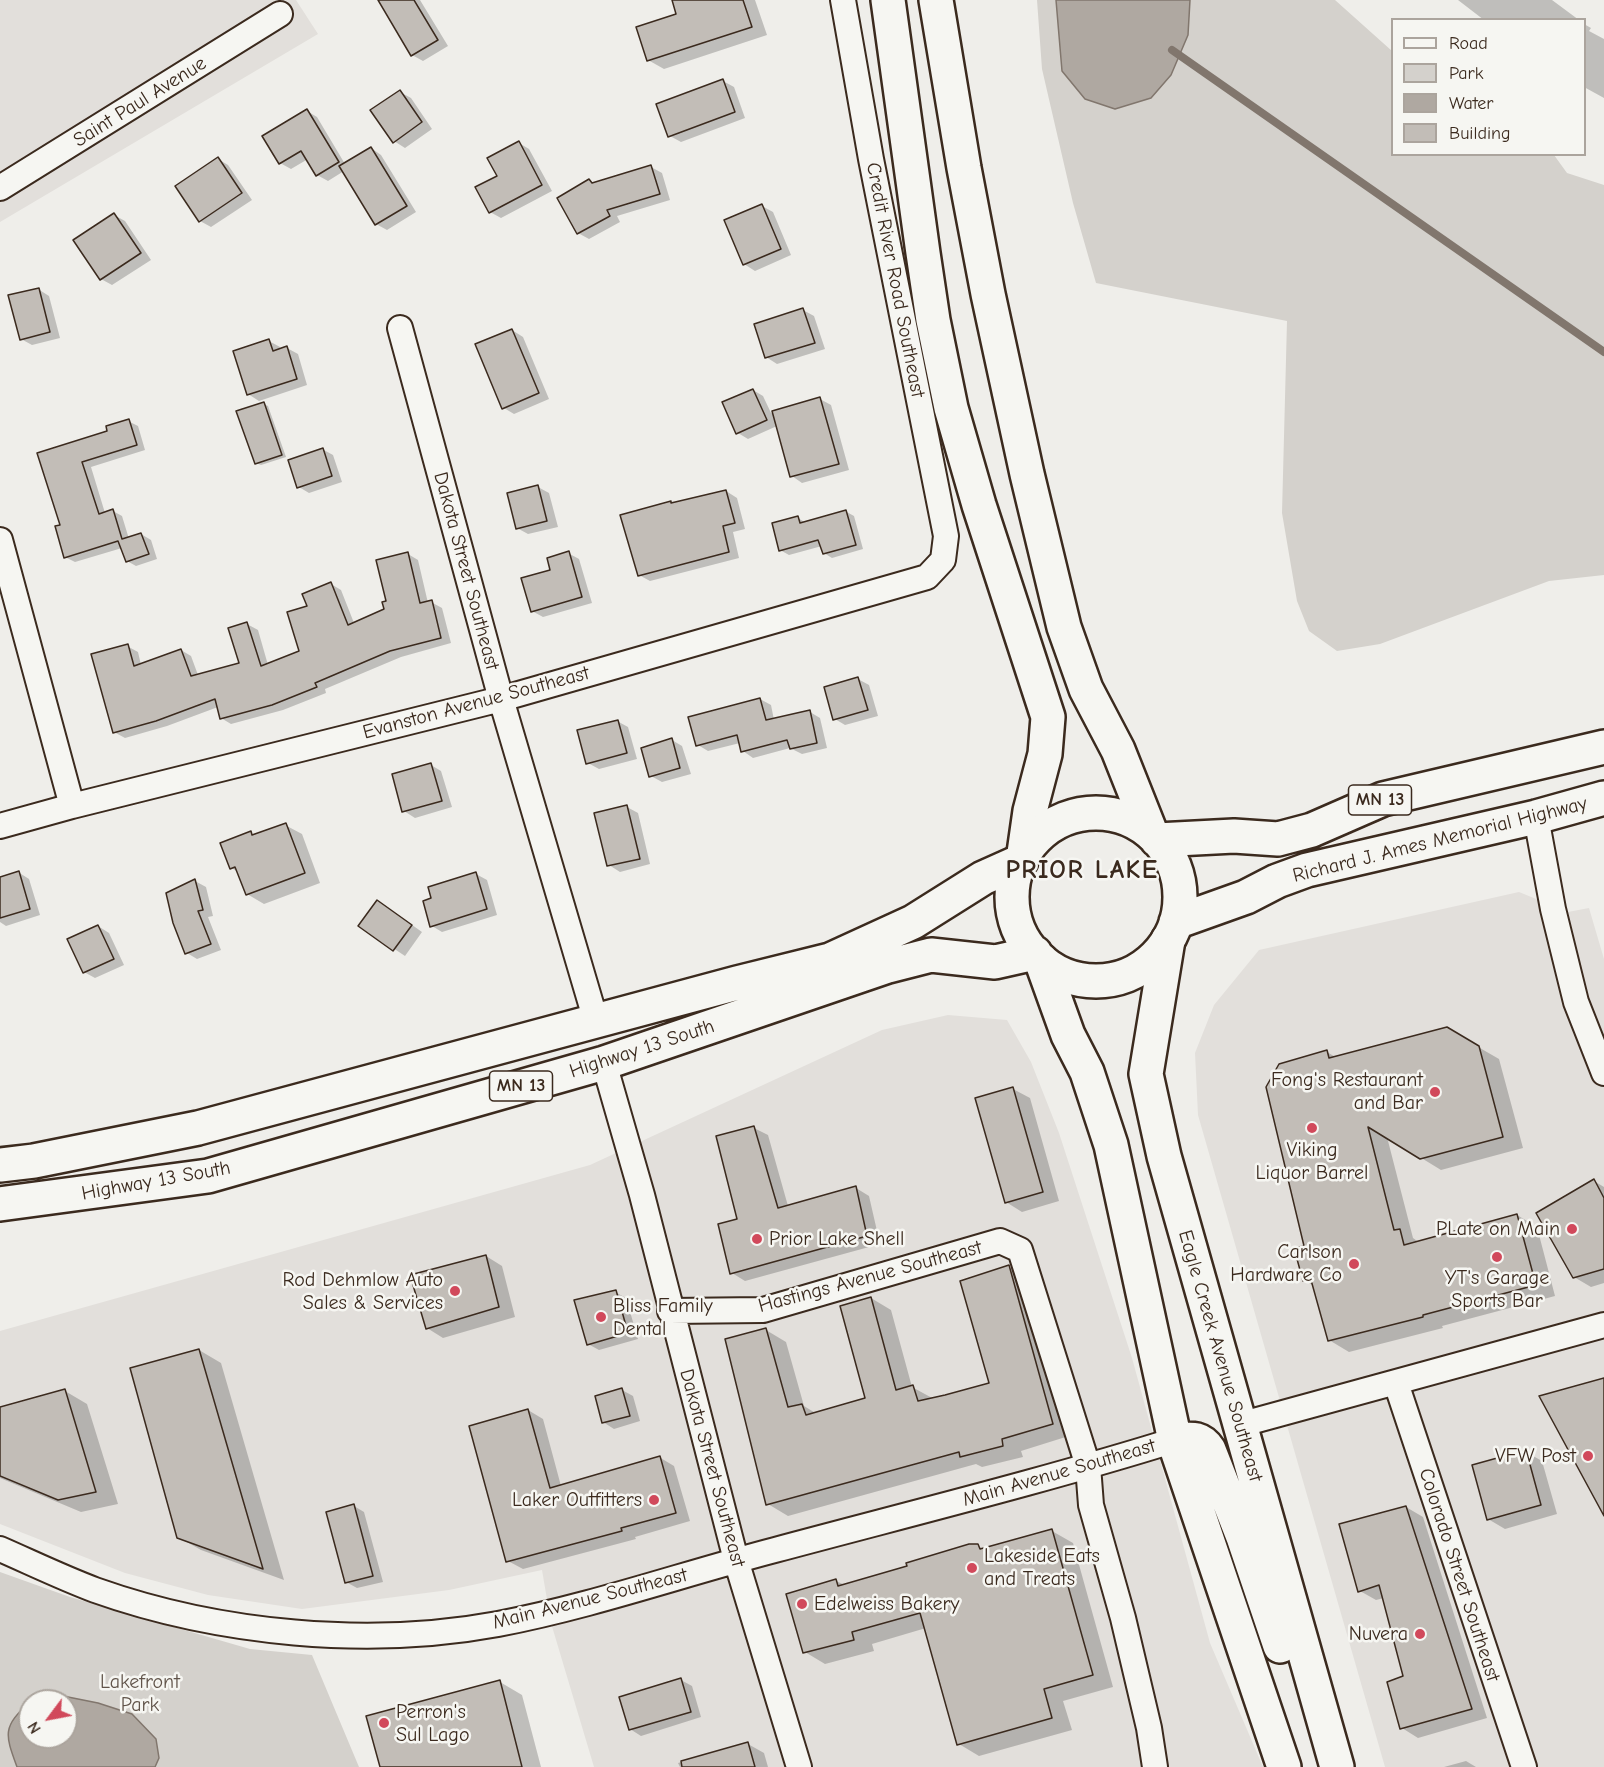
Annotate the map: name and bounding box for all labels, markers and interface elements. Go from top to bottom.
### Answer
legend [1391,18,1586,156]
text: Road [1449,33,1488,54]
street label: Saint Paul Avenue [69,51,211,153]
text: Park [1449,63,1483,84]
text: Water [1449,93,1493,114]
text: Building [1449,123,1511,144]
street label: Credit River Road Southeast [860,160,930,400]
street label: Dakota Street Southeast [428,469,504,673]
street label: Evanston Avenue Southeast [360,661,592,745]
road number: MN 13 [1348,785,1412,815]
street label: Richard J. Ames Memorial Highway [1290,792,1590,888]
district label: PRIOR LAKE [1005,855,1159,887]
street label: Highway 13 South [567,1014,717,1084]
place label: Fong's Restaurant and Bar [1271,1068,1423,1115]
road number: MN 13 [490,1071,552,1101]
marker: Fong's Restaurant and Bar [1428,1085,1442,1099]
marker: Viking Liquor Barrel [1305,1121,1319,1135]
place label: Viking Liquor Barrel [1256,1138,1368,1185]
street label: Highway 13 South [80,1156,232,1206]
place label: PLate on Main [1436,1217,1560,1241]
marker: PLate on Main [1565,1222,1579,1236]
place label: Prior Lake Shell [769,1227,904,1251]
street label: Eagle Creek Avenue Southeast [1173,1227,1267,1485]
marker: Prior Lake Shell [750,1232,764,1246]
street label: Hastings Avenue Southeast [756,1236,984,1318]
place label: Carlson Hardware Co [1230,1240,1342,1287]
marker: YT's Garage Sports Bar [1490,1250,1504,1264]
marker: Carlson Hardware Co [1347,1257,1361,1271]
place label: YT's Garage Sports Bar [1445,1266,1549,1313]
place label: Rod Dehmlow Auto Sales & Services [283,1268,443,1315]
marker: Rod Dehmlow Auto Sales & Services [448,1284,462,1298]
place label: Bliss Family Dental [613,1294,713,1341]
marker: Bliss Family Dental [594,1310,608,1324]
street label: Dakota Street Southeast [674,1366,750,1570]
street label: Main Avenue Southeast [960,1434,1158,1512]
place label: VFW Post [1495,1444,1576,1468]
marker: VFW Post [1581,1449,1595,1463]
street label: Colorado Street Southeast [1413,1465,1505,1685]
place label: Laker Outfitters [512,1488,642,1512]
marker: Laker Outfitters [647,1493,661,1507]
place label: Lakeside Eats and Treats [984,1544,1100,1591]
marker: Lakeside Eats and Treats [965,1561,979,1575]
street label: Main Avenue Southeast [490,1563,690,1635]
place label: Edelweiss Bakery [814,1592,959,1616]
marker: Edelweiss Bakery [795,1597,809,1611]
place label: Nuvera [1349,1622,1408,1646]
marker: Nuvera [1413,1627,1427,1641]
park label: Lakefront Park [100,1670,180,1717]
north arrow [18,1689,78,1749]
place label: Perron's Sul Lago [396,1700,469,1747]
marker: Perron's Sul Lago [377,1716,391,1730]
text: N [24,1718,45,1737]

